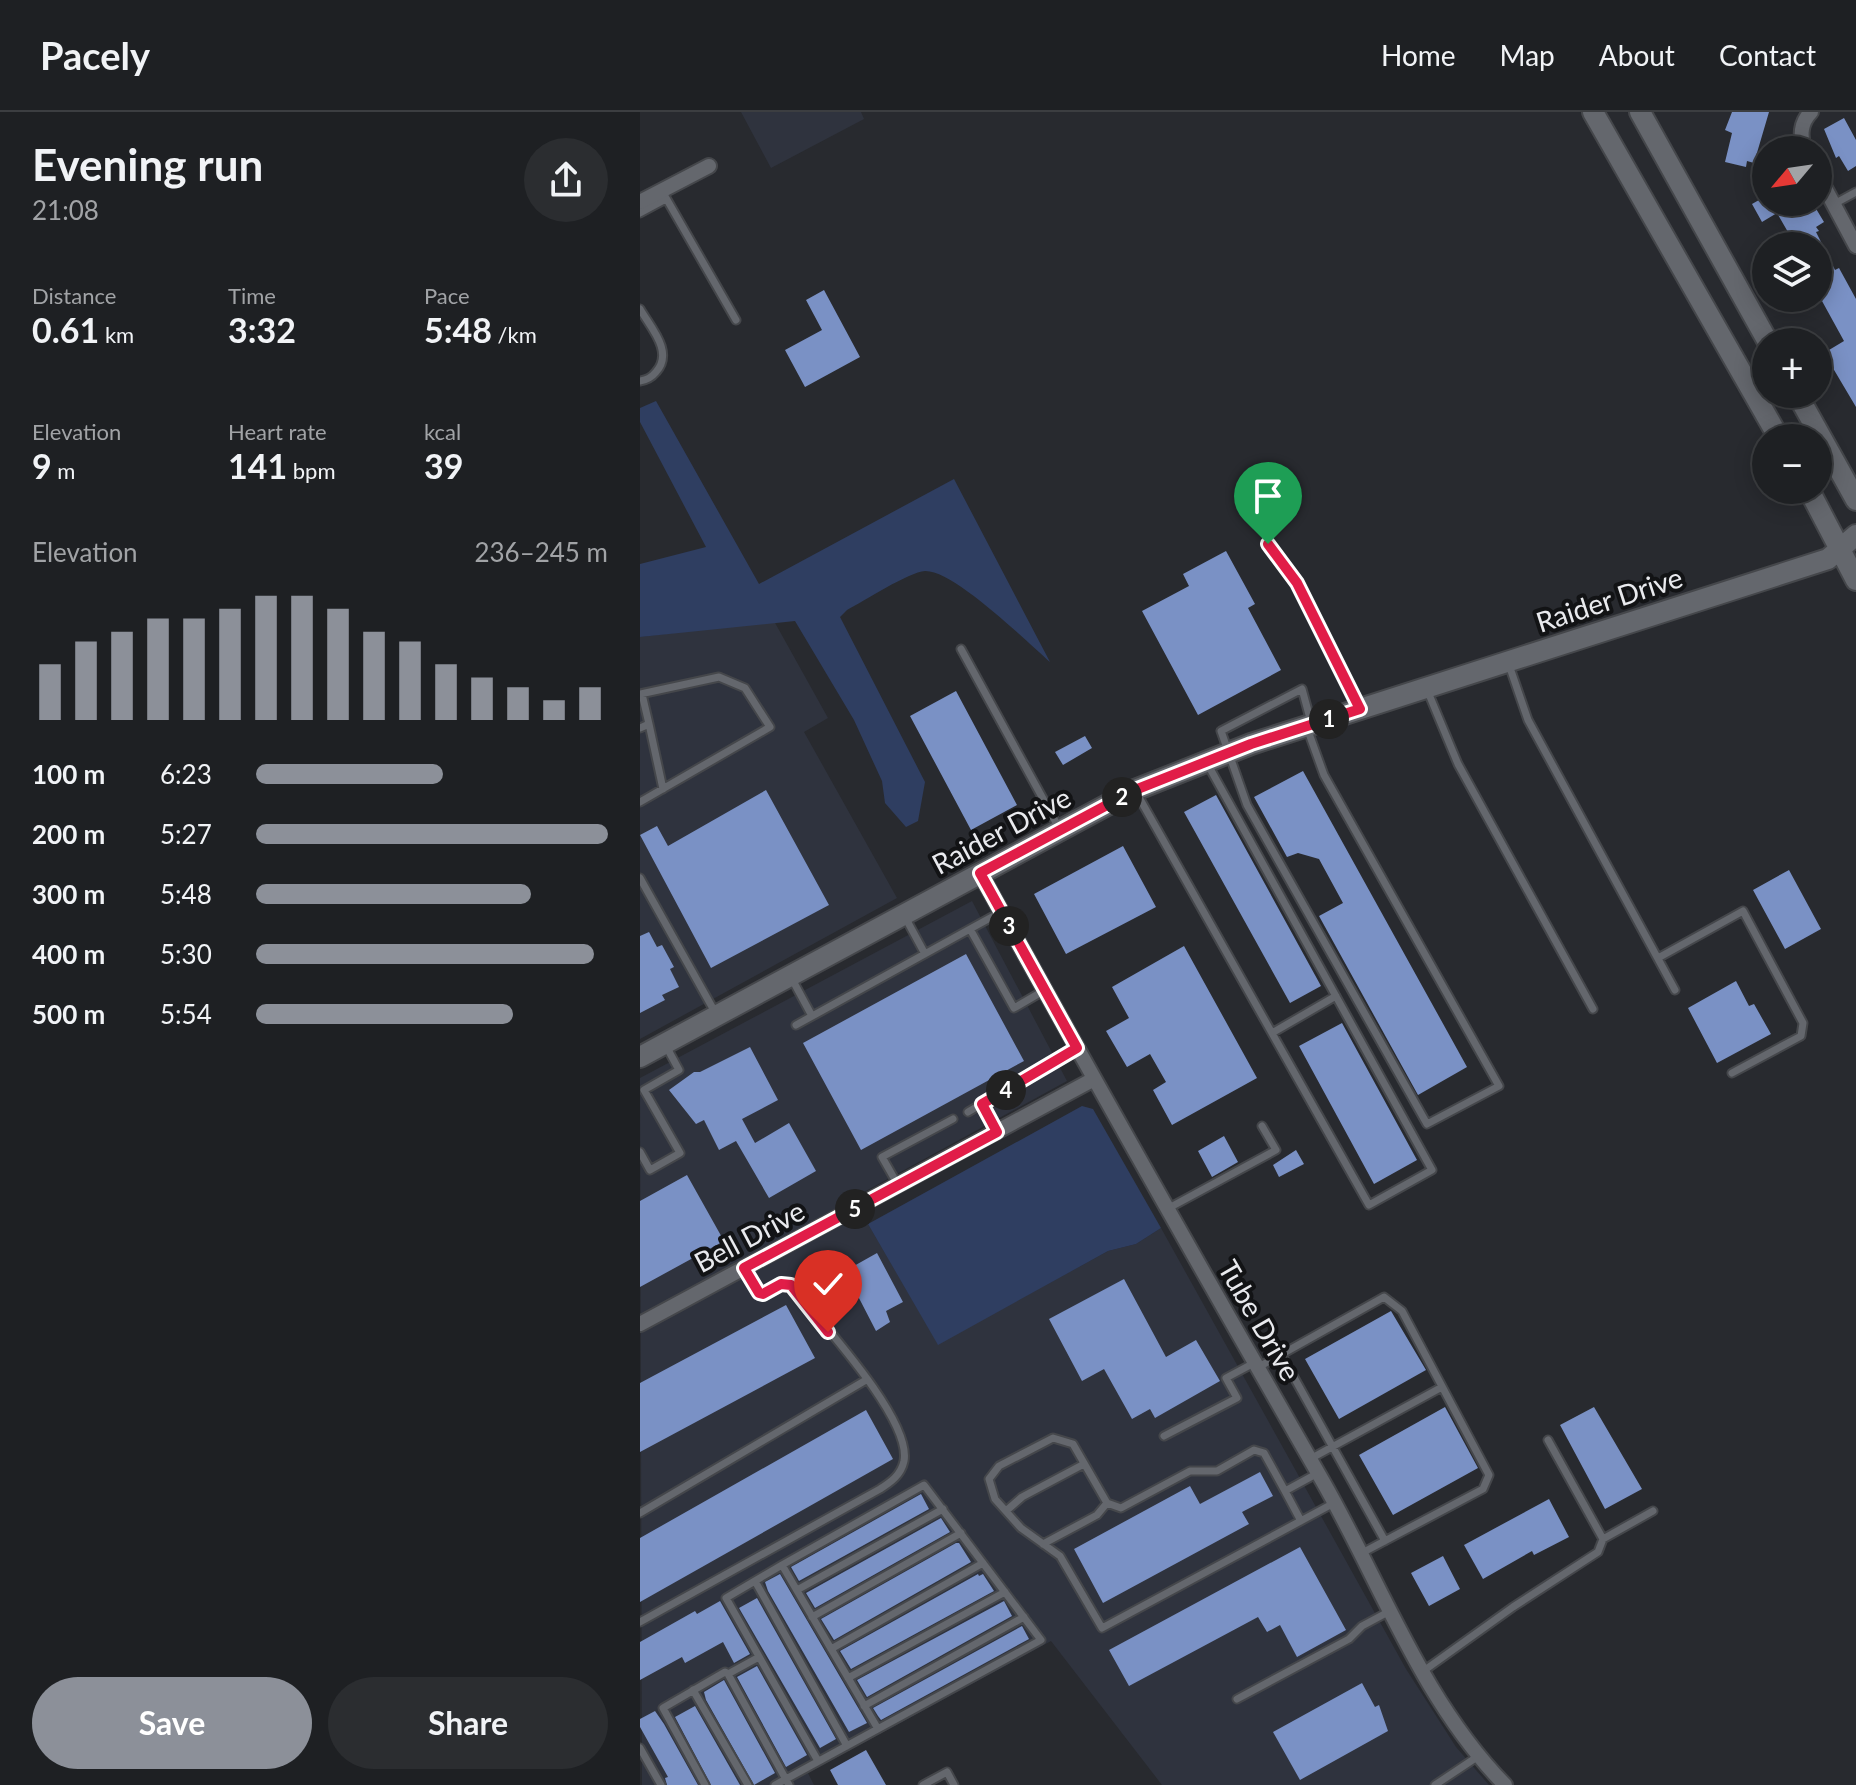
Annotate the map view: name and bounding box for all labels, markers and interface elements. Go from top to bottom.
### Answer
text: Pacely [40,32,150,78]
text: Home [1381,38,1456,72]
text: Map [1500,38,1555,72]
text: About [1599,38,1675,72]
text: Contact [1719,38,1816,72]
north arrow [1752,136,1832,216]
map controls [1752,136,1832,504]
text: Evening run [32,138,263,190]
button: share [524,138,608,222]
text: 21:08 [32,194,99,226]
button: layers [1752,232,1832,312]
text: Distance [32,282,116,309]
text: Time [228,282,276,309]
text: Pace [424,282,470,309]
text: 0.61 [32,309,99,350]
text: 3:32 [228,309,296,350]
text: 5:48 [424,309,492,350]
text: km [99,321,134,348]
text: /km [492,321,537,348]
button: + [1752,328,1832,408]
text: Elevation [32,418,121,445]
text: Heart rate [228,418,327,445]
text: kcal [424,418,461,445]
button: − [1752,424,1832,504]
text: 9 [32,445,52,486]
text: 141 [228,445,287,486]
text: 39 [424,445,463,486]
text: m [52,457,75,484]
text: bpm [287,457,336,484]
pin [1234,462,1302,544]
icon: arrive [1246,474,1290,518]
text: Elevation [32,536,138,568]
text: 236–245 m [474,536,608,568]
street label: Raider Drive [1531,559,1687,639]
pin: 1 [1309,699,1349,739]
text: 1 [1323,705,1335,732]
text: 100 m [32,758,105,790]
text: 6:23 [160,758,212,790]
pin: 2 [1102,777,1142,817]
street label: Raider Drive [926,779,1076,881]
text: 2 [1116,783,1128,810]
text: 200 m [32,818,105,850]
text: 5:27 [160,818,212,850]
text: 300 m [32,878,105,910]
text: 5:48 [160,878,212,910]
pin: 3 [989,906,1029,946]
text: 3 [1003,912,1015,939]
text: 400 m [32,938,105,970]
text: 5:30 [160,938,212,970]
text: 500 m [32,998,105,1030]
text: 5:54 [160,998,212,1030]
pin: 4 [986,1070,1026,1110]
text: 4 [1000,1076,1012,1103]
pin: 5 [835,1189,875,1229]
street label: Bell Drive [688,1193,810,1279]
text: 5 [849,1195,861,1222]
pin [794,1250,862,1332]
street label: Tube Drive [1212,1254,1308,1386]
icon: check [806,1262,850,1306]
button: Save [32,1677,312,1769]
button: Share [328,1677,608,1769]

